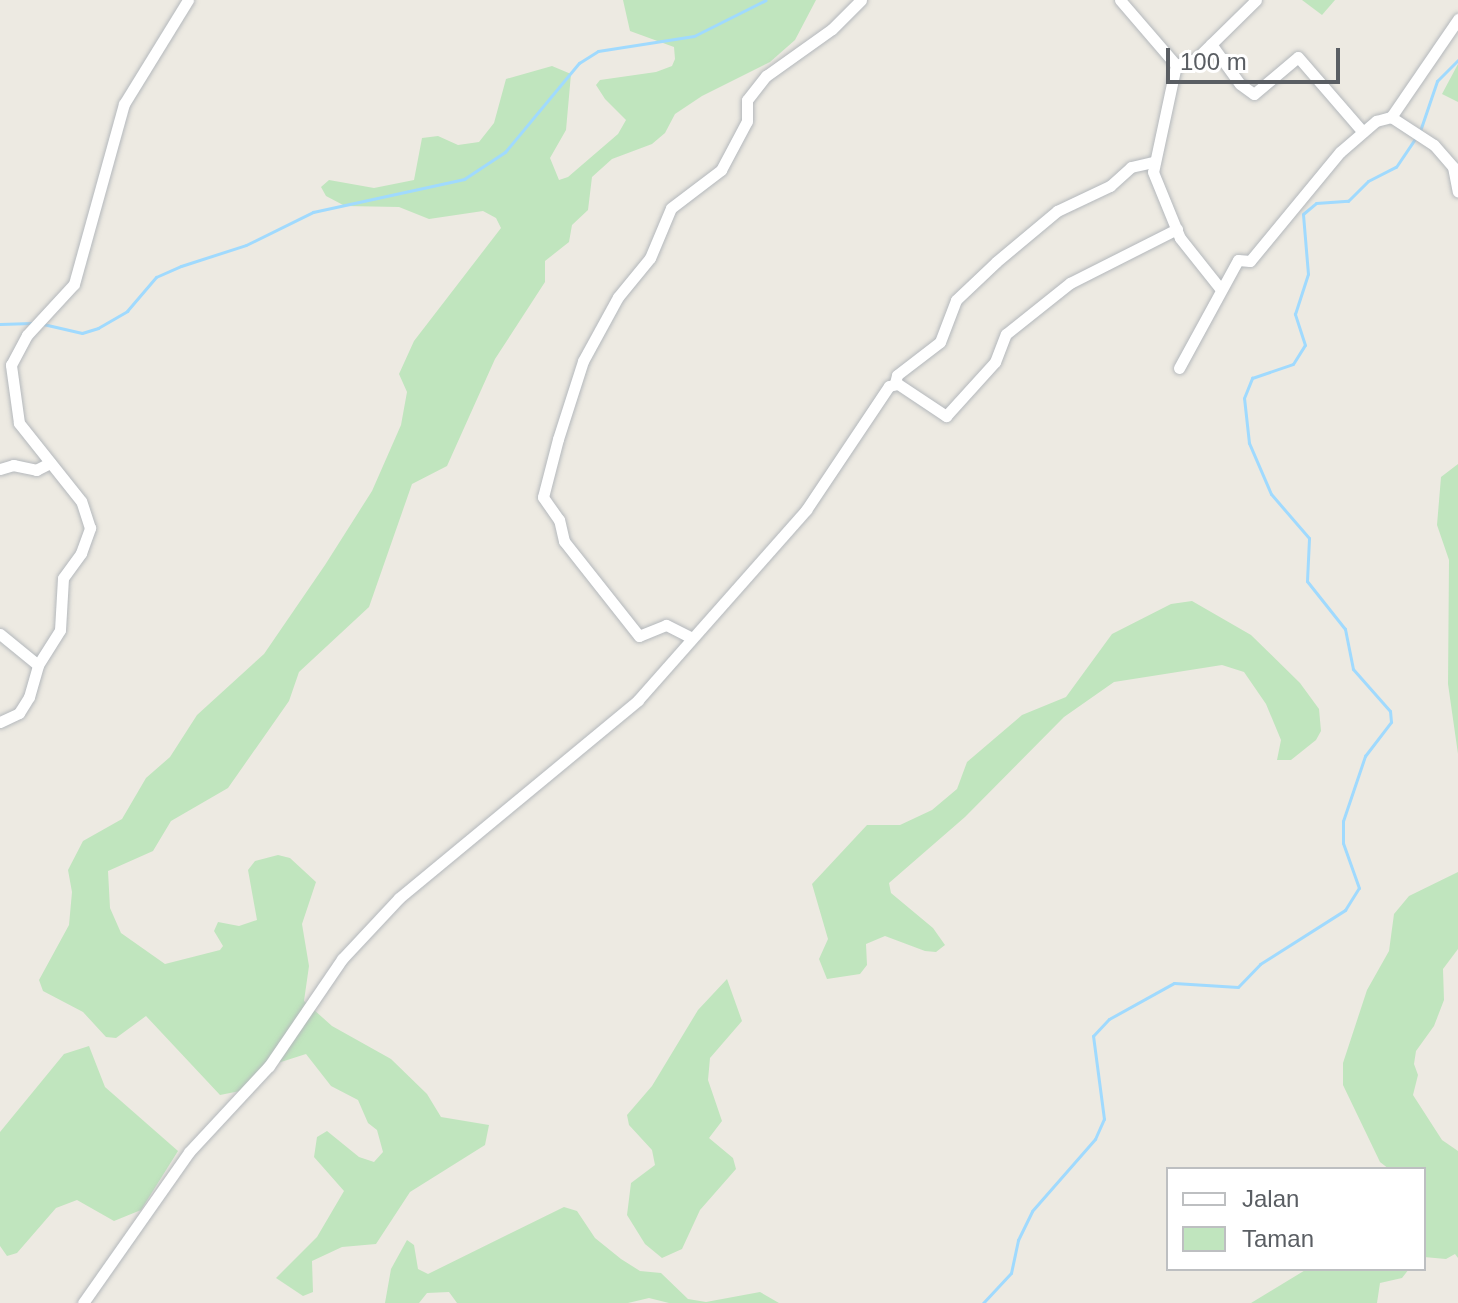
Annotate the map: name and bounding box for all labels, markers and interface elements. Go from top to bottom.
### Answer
scale bar [1170,32,1344,82]
text: 100 m [1180,48,1247,75]
legend [1166,1167,1426,1271]
text: Jalan [1242,1185,1299,1212]
text: Taman [1242,1225,1314,1252]

